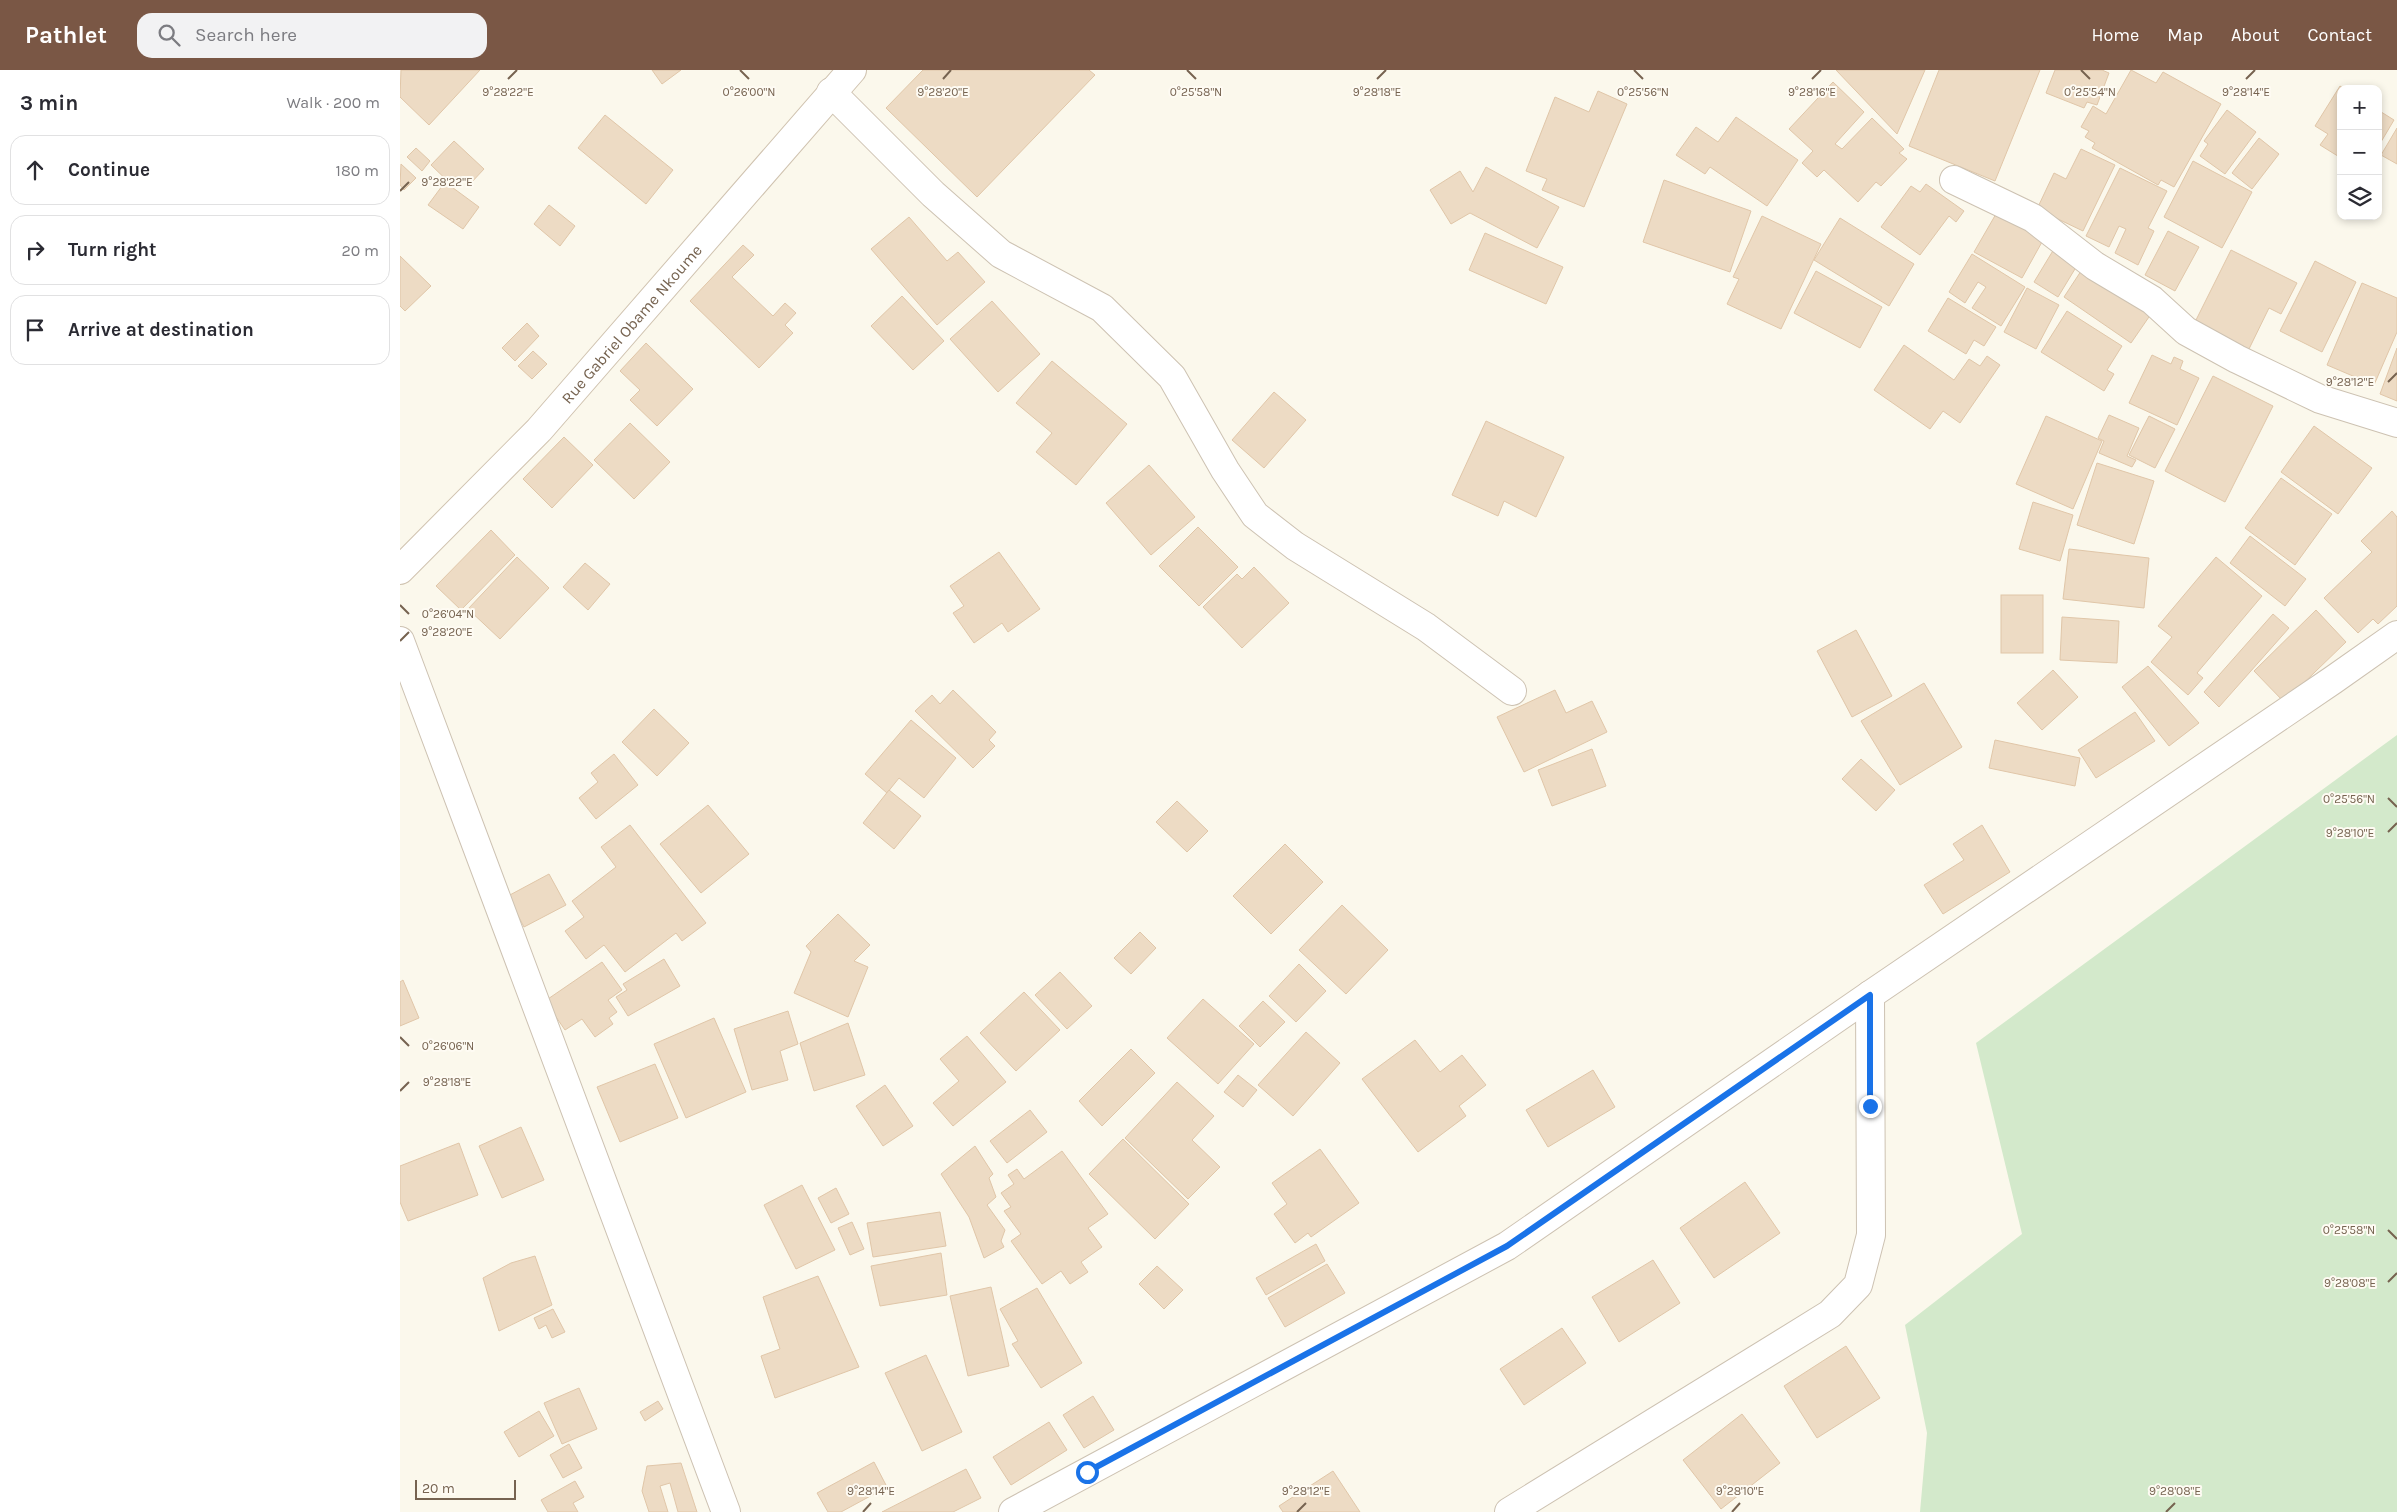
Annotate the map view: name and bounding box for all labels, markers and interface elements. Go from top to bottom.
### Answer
search box [137,13,487,58]
text: Pathlet [25,21,107,49]
icon: search [155,21,183,49]
text: Search here [195,24,297,46]
text: Home [2091,24,2139,46]
text: Map [2167,24,2203,46]
text: About [2231,24,2280,46]
text: Contact [2308,24,2372,46]
text: 9°28'22"E [482,85,534,99]
text: 0°26'00"N [723,85,775,99]
text: 9°28'20"E [917,85,969,99]
text: 0°25'58"N [1170,85,1222,99]
text: 9°28'18"E [1353,85,1401,99]
text: 0°25'56"N [1617,85,1669,99]
text: 9°28'16"E [1788,85,1836,99]
text: 0°25'54"N [2064,85,2116,99]
text: 9°28'14"E [2222,85,2270,99]
map controls [2337,85,2382,220]
button: + [2337,85,2382,130]
text: 3 min [20,91,78,115]
text: Walk · 200 m [286,93,380,112]
button: − [2337,130,2382,175]
icon: ahead [21,156,49,184]
text: Continue [68,159,150,181]
text: 180 m [336,161,379,180]
text: 9°28'22"E [421,175,473,189]
button: layers [2337,175,2382,220]
icon: right [21,236,49,264]
text: Turn right [68,239,157,261]
street label: Rue Gabriel Obame Nkoume [557,240,706,407]
text: 20 m [341,241,379,260]
icon: arrive [21,316,49,344]
text: Arrive at destination [68,319,254,341]
text: 9°28'12"E [2326,375,2374,389]
text: 0°26'04"N [422,607,474,621]
text: 9°28'20"E [421,625,473,639]
text: 0°25'56"N [2323,792,2375,806]
text: 9°28'10"E [2326,826,2374,840]
text: 0°26'06"N [422,1039,474,1053]
text: 9°28'18"E [423,1075,471,1089]
route end [1859,1095,1882,1118]
text: 0°25'58"N [2323,1223,2375,1237]
text: 9°28'08"E [2324,1276,2376,1290]
route start [1076,1461,1099,1484]
scale bar [415,1477,516,1500]
text: 20 m [422,1480,455,1497]
text: 9°28'14"E [847,1484,895,1498]
text: 9°28'12"E [1282,1484,1330,1498]
text: 9°28'10"E [1716,1484,1764,1498]
text: 9°28'08"E [2149,1484,2201,1498]

